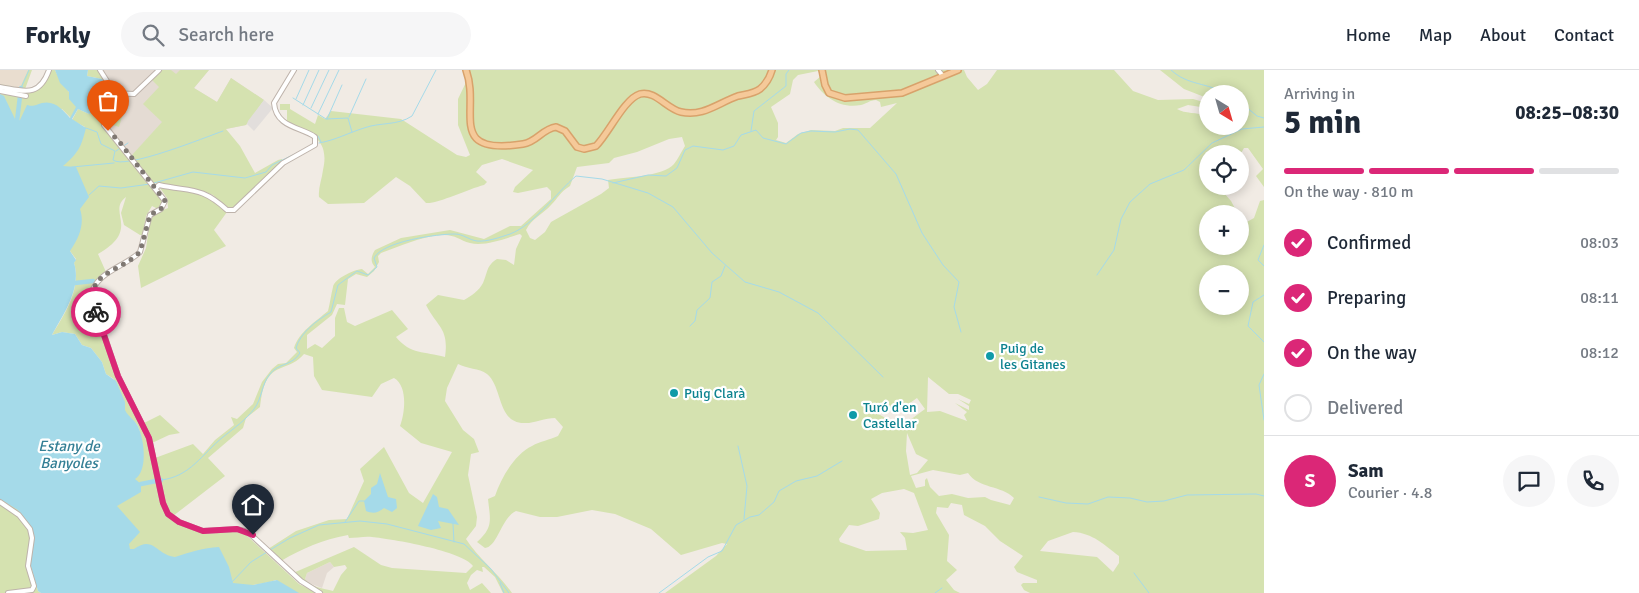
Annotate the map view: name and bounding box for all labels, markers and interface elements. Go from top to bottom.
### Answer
search box [121,12,471,57]
text: Forkly [25,20,91,50]
icon: search [139,21,167,49]
text: Search here [179,23,274,47]
text: Home [1346,24,1391,46]
text: Map [1419,24,1452,46]
text: About [1480,24,1526,46]
text: Contact [1554,24,1614,46]
pin [87,80,129,131]
text: Arriving in [1284,84,1355,104]
north arrow [1199,85,1249,135]
map controls [1199,85,1249,315]
icon: bag [94,87,122,115]
text: 08:25–08:30 [1515,101,1619,125]
text: 5 min [1284,103,1361,142]
button: locate [1199,145,1249,195]
text: On the way · 810 m [1284,182,1414,202]
button: + [1199,205,1249,255]
icon: check [1284,229,1312,257]
text: Confirmed [1327,231,1411,255]
text: 08:03 [1580,233,1619,253]
button: − [1199,265,1249,315]
icon: check [1284,284,1312,312]
text: Preparing [1327,286,1406,310]
courier [71,287,121,337]
text: 08:11 [1580,288,1619,308]
icon: bike [82,298,110,326]
icon: check [1284,339,1312,367]
place label: Puig de les Gitanes [1000,340,1066,373]
text: On the way [1327,341,1417,365]
text: 08:12 [1580,343,1619,363]
marker: Puig de les Gitanes [984,350,996,362]
place label: Puig Clarà [684,385,745,402]
marker: Puig Clarà [668,387,680,399]
text: Delivered [1327,396,1403,420]
place label: Turó d'en Castellar [863,399,918,432]
marker: Turó d'en Castellar [847,409,859,421]
water label: Estany de Banyoles [38,437,101,472]
button: chat [1503,455,1555,507]
button: phone [1567,455,1619,507]
text: Sam [1348,459,1384,483]
text: S [1305,469,1315,493]
text: Courier · 4.8 [1348,483,1432,503]
pin [232,484,274,535]
icon: home [239,491,267,519]

